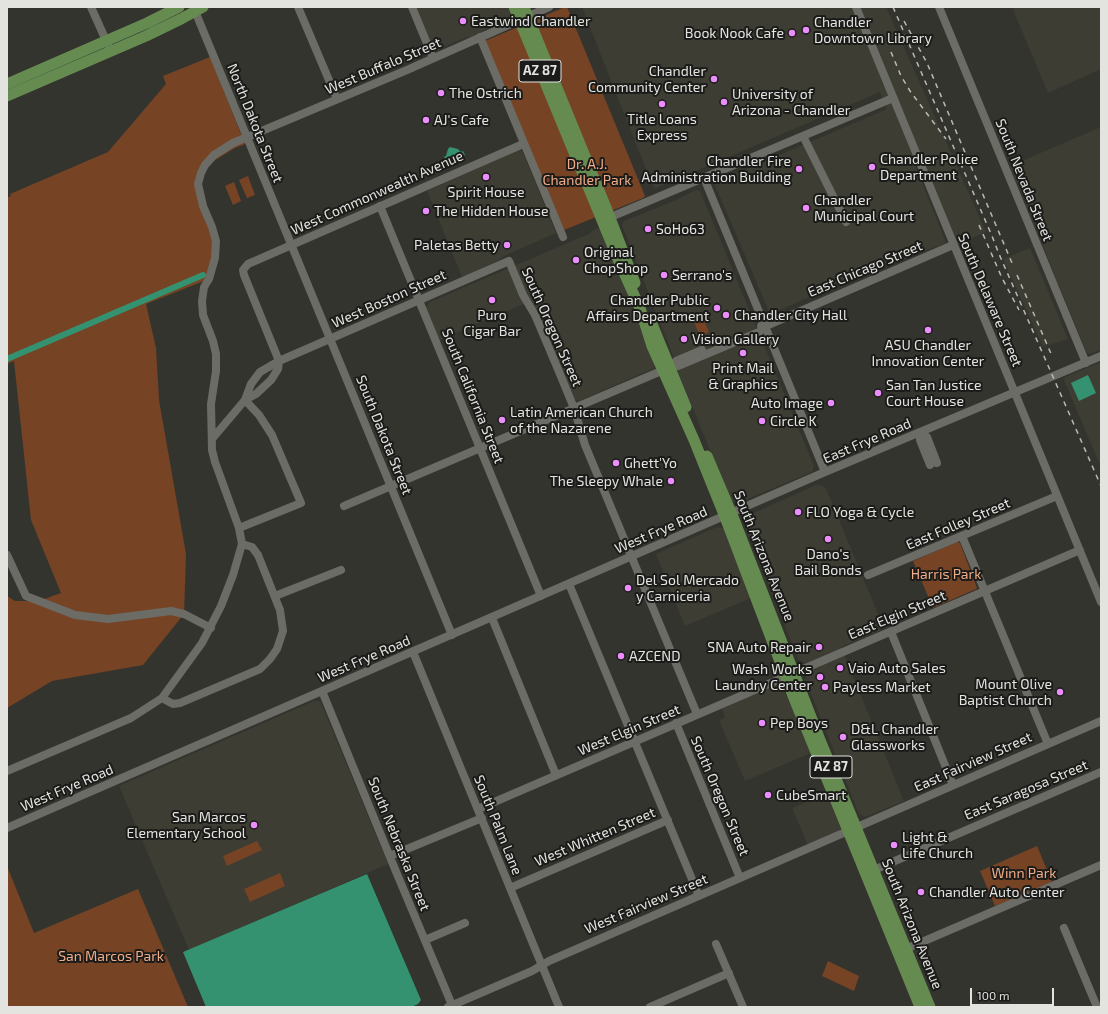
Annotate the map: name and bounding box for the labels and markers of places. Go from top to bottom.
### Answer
place label: Eastwind Chandler [471,13,591,29]
place label: Chandler Downtown Library [814,14,932,46]
marker: Eastwind Chandler [458,16,468,26]
place label: Book Nook Cafe [685,25,784,41]
marker: Chandler Downtown Library [801,25,811,35]
marker: Book Nook Cafe [787,28,797,38]
place label: Chandler Community Center [588,63,706,96]
marker: Chandler Community Center [709,74,719,84]
place label: The Ostrich [449,85,522,101]
place label: University of Arizona - Chandler [732,86,850,118]
marker: The Ostrich [436,88,446,98]
marker: University of Arizona - Chandler [719,97,729,107]
marker: Title Loans Express [657,99,667,109]
place label: Title Loans Express [627,111,697,144]
place label: AJ's Cafe [434,112,489,128]
marker: AJ's Cafe [421,115,431,125]
place label: Chandler Police Department [880,151,978,184]
place label: Chandler Fire Administration Building [641,153,791,186]
marker: Chandler Police Department [867,162,877,172]
marker: Chandler Fire Administration Building [794,164,804,174]
marker: Spirit House [481,172,491,182]
place label: Spirit House [448,184,524,200]
place label: Chandler Municipal Court [814,192,914,224]
place label: The Hidden House [434,203,548,219]
marker: Chandler Municipal Court [801,203,811,213]
marker: The Hidden House [421,206,431,216]
place label: SoHo63 [656,221,705,237]
marker: SoHo63 [643,224,653,234]
place label: Paletas Betty [414,237,499,253]
marker: Paletas Betty [502,240,512,250]
place label: Original ChopShop [584,244,648,276]
marker: Original ChopShop [571,255,581,265]
place label: Serrano's [672,267,732,283]
marker: Serrano's [659,270,669,280]
place label: Chandler Public Affairs Department [587,292,709,324]
marker: Puro Cigar Bar [487,295,497,305]
marker: Chandler Public Affairs Department [712,303,722,313]
place label: Puro Cigar Bar [463,307,521,340]
place label: Chandler City Hall [734,307,847,323]
marker: Chandler City Hall [721,310,731,320]
marker: ASU Chandler Innovation Center [923,325,933,335]
place label: Vision Gallery [692,331,779,347]
marker: Vision Gallery [679,334,689,344]
place label: ASU Chandler Innovation Center [872,337,984,370]
marker: Print Mail & Graphics [738,348,748,358]
place label: Print Mail & Graphics [708,360,778,392]
place label: San Tan Justice Court House [886,377,981,410]
marker: San Tan Justice Court House [873,388,883,398]
place label: Auto Image [751,395,823,411]
marker: Auto Image [826,398,836,408]
place label: Latin American Church of the Nazarene [510,404,653,436]
place label: Circle K [770,413,817,429]
marker: Latin American Church of the Nazarene [497,415,507,425]
marker: Circle K [757,416,767,426]
place label: Ghett'Yo [624,455,677,471]
marker: Ghett'Yo [611,458,621,468]
place label: The Sleepy Whale [550,473,663,489]
marker: The Sleepy Whale [666,476,676,486]
place label: FLO Yoga & Cycle [806,504,914,520]
marker: FLO Yoga & Cycle [793,507,803,517]
marker: Dano's Bail Bonds [823,534,833,544]
place label: Dano's Bail Bonds [794,546,862,578]
place label: Del Sol Mercado y Carniceria [636,572,739,604]
marker: Del Sol Mercado y Carniceria [623,583,633,593]
place label: SNA Auto Repair [707,639,811,655]
marker: SNA Auto Repair [814,642,824,652]
place label: AZCEND [629,648,681,664]
marker: AZCEND [616,651,626,661]
place label: Vaio Auto Sales [848,660,946,676]
place label: Wash Works Laundry Center [715,661,812,694]
marker: Vaio Auto Sales [835,663,845,673]
marker: Wash Works Laundry Center [815,672,825,682]
place label: Mount Olive Baptist Church [959,676,1052,708]
place label: Payless Market [833,679,931,695]
marker: Payless Market [820,682,830,692]
marker: Mount Olive Baptist Church [1055,687,1065,697]
place label: Pep Boys [770,715,828,731]
marker: Pep Boys [757,718,767,728]
place label: D&L Chandler Glassworks [851,721,939,754]
marker: D&L Chandler Glassworks [838,732,848,742]
place label: CubeSmart [776,787,846,803]
marker: CubeSmart [763,790,773,800]
place label: San Marcos Elementary School [127,809,246,842]
marker: San Marcos Elementary School [249,820,259,830]
place label: Light & Life Church [902,829,973,862]
marker: Light & Life Church [889,840,899,850]
place label: Chandler Auto Center [929,884,1065,900]
marker: Chandler Auto Center [916,887,926,897]

